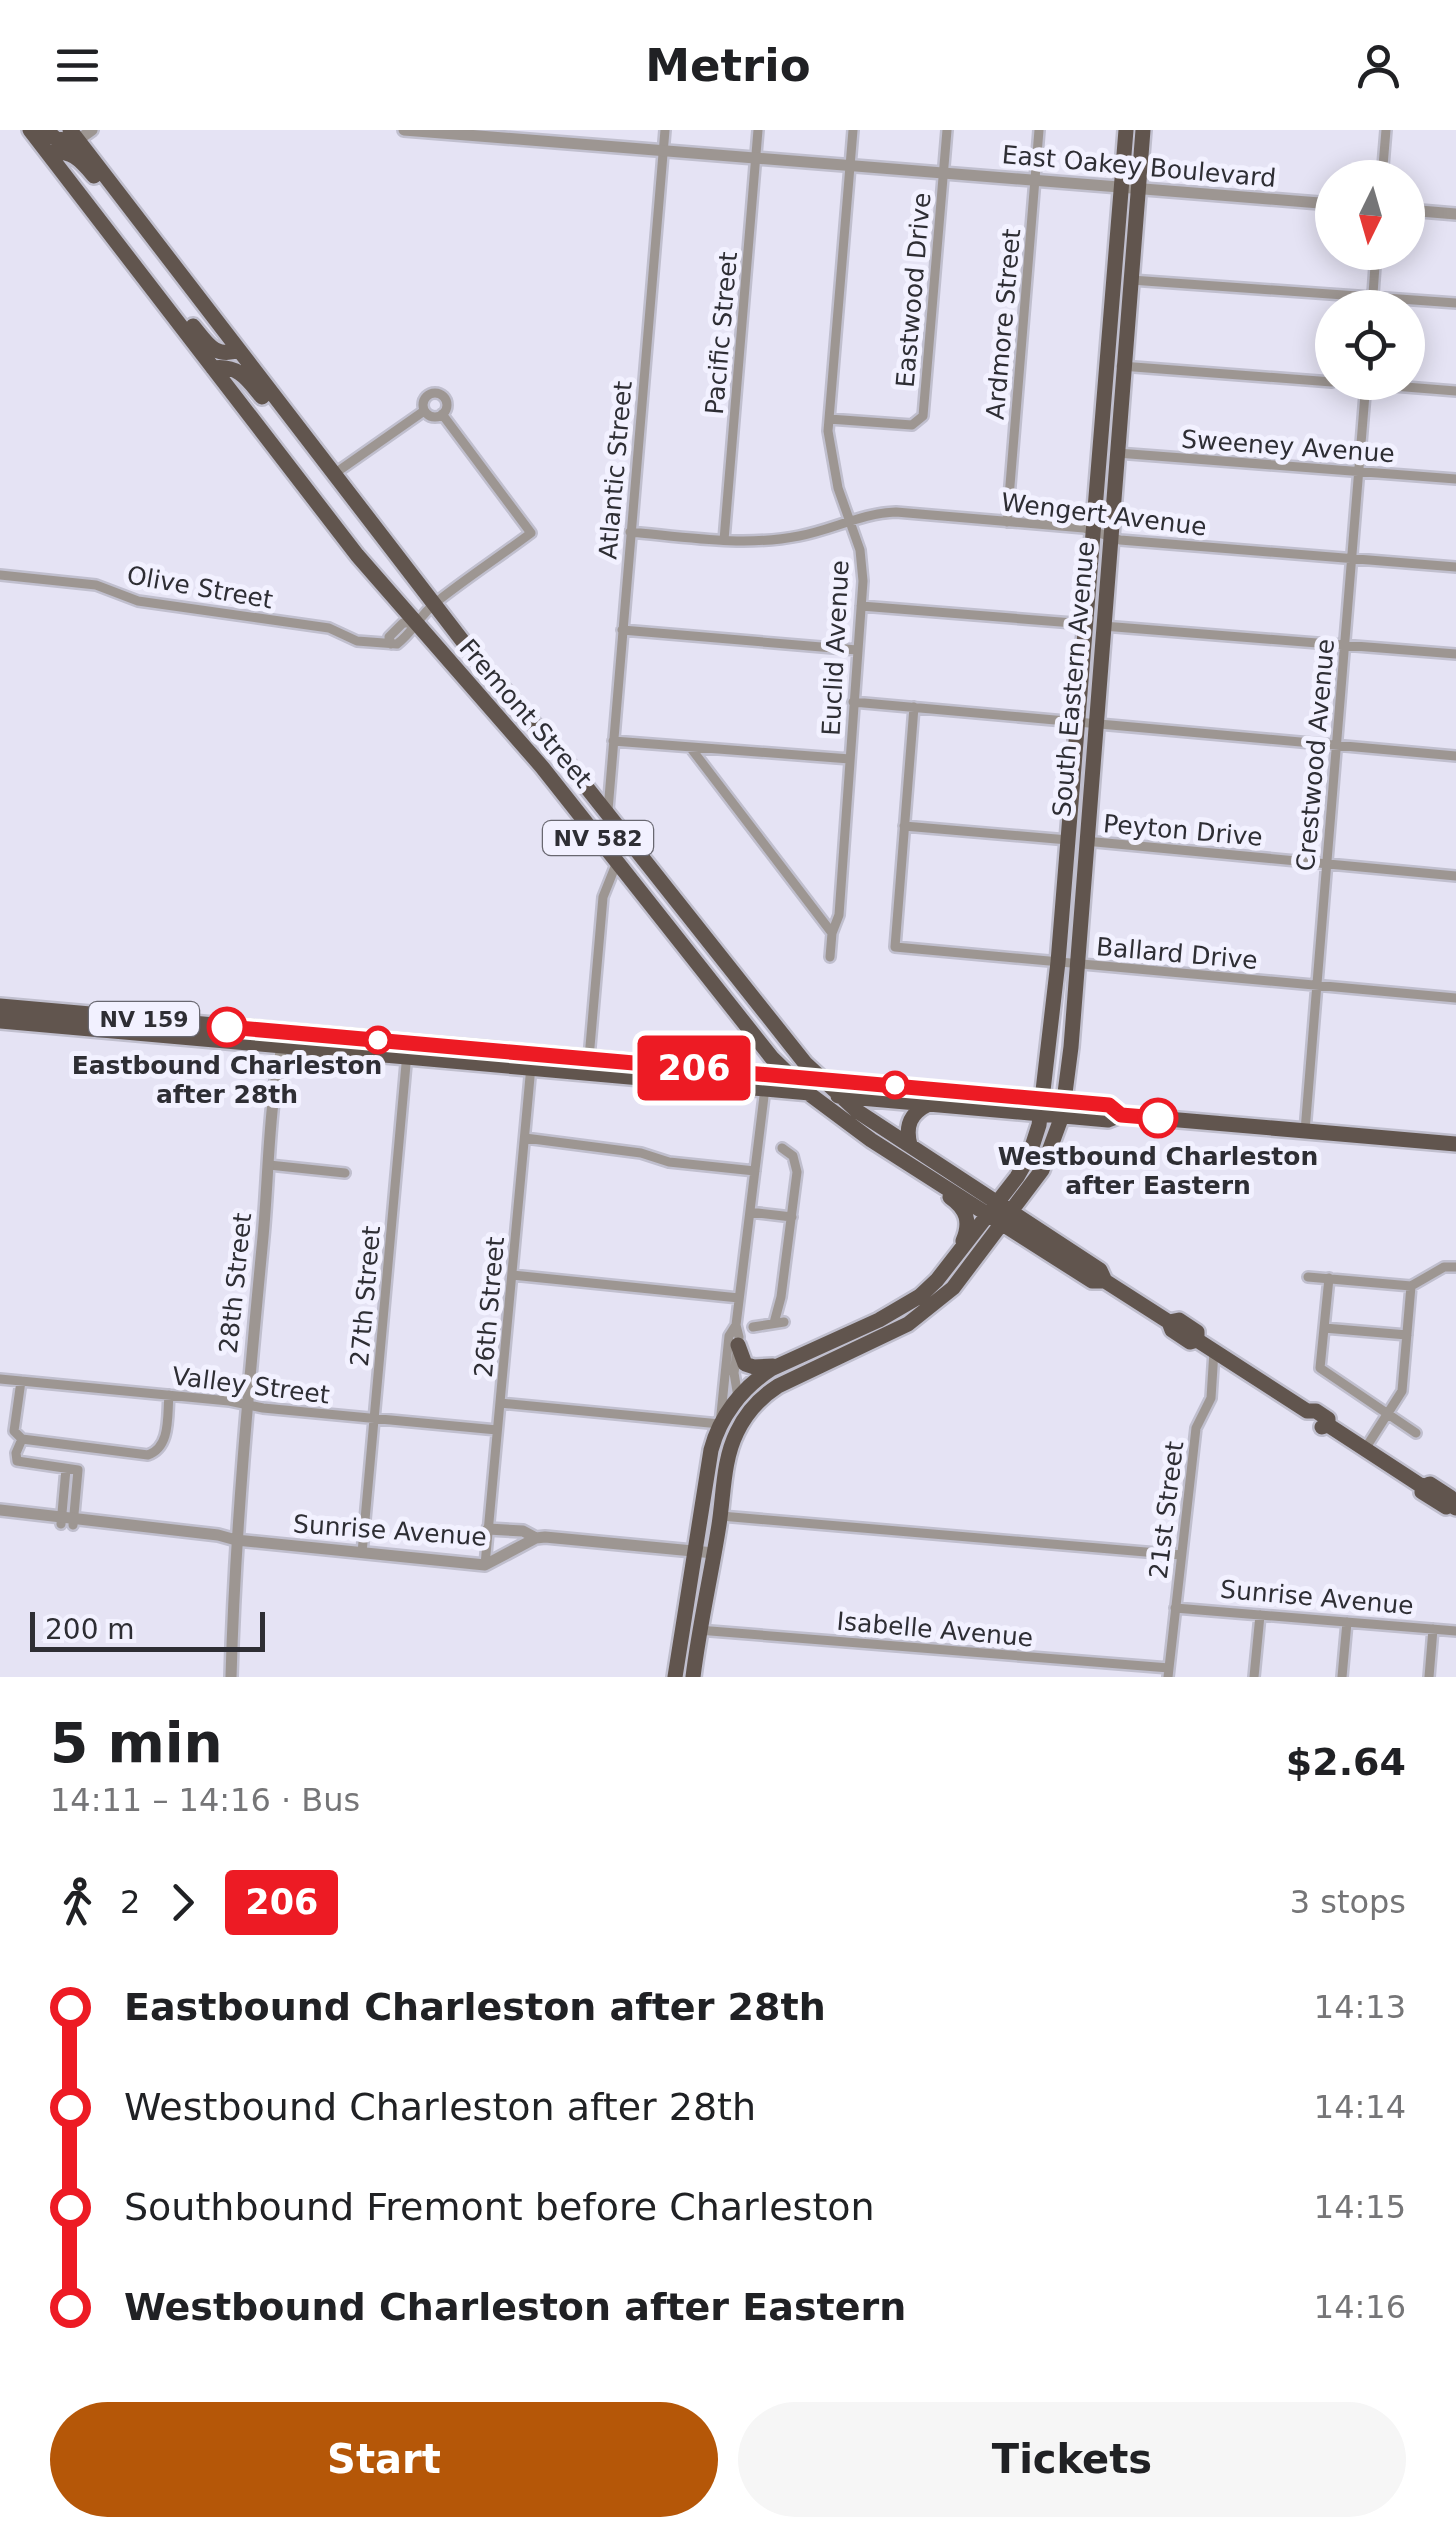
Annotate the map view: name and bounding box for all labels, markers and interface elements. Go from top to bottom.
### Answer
icon: menu [50,38,105,93]
icon: person [1351,38,1406,93]
text: Metrio [645,39,811,92]
street label: East Oakey Boulevard [1001,140,1277,193]
north arrow [1315,160,1425,270]
map controls [1315,160,1425,400]
street label: Eastwood Drive [891,191,936,389]
street label: Ardmore Street [981,227,1026,421]
street label: Pacific Street [700,250,743,416]
button: locate [1315,290,1425,400]
street label: Atlantic Street [593,379,638,560]
street label: Sweeney Avenue [1180,425,1396,468]
street label: Wengert Avenue [1000,488,1208,541]
street label: South Eastern Avenue [1047,540,1100,818]
street label: Euclid Avenue [816,559,855,737]
street label: Olive Street [125,560,275,615]
street label: Fremont Street [453,633,598,794]
street label: Crestwood Avenue [1291,638,1340,872]
street label: Peyton Drive [1102,809,1264,852]
road number: NV 582 [543,821,653,855]
street label: Ballard Drive [1095,932,1259,975]
road number: NV 159 [89,1002,199,1036]
marker: Eastbound Charleston after 28th [208,1008,246,1046]
unlabelled marker [365,1027,391,1053]
line badge: 206 [636,1036,752,1100]
text: 206 [657,1048,731,1088]
place label: Eastbound Charleston after 28th [72,1051,382,1109]
unlabelled marker [882,1072,908,1098]
marker: Westbound Charleston after Eastern [1139,1099,1177,1137]
place label: Westbound Charleston after Eastern [998,1142,1318,1200]
street label: 28th Street [214,1211,257,1355]
street label: 27th Street [345,1224,386,1368]
street label: 26th Street [469,1235,510,1379]
street label: Valley Street [171,1361,332,1410]
street label: 21st Street [1144,1439,1189,1581]
street label: Sunrise Avenue [292,1509,488,1552]
street label: Sunrise Avenue [1219,1575,1415,1620]
street label: Isabelle Avenue [836,1606,1034,1653]
scale bar [30,1607,265,1652]
text: 200 m [45,1613,135,1646]
text: 5 min [50,1711,223,1775]
text: $2.64 [1286,1740,1406,1784]
text: 14:11 – 14:16 · Bus [50,1781,360,1819]
icon: walk [50,1875,105,1930]
icon: forward [155,1875,210,1930]
text: 206 [245,1882,318,1922]
text: 2 [120,1883,140,1921]
text: 3 stops [1290,1883,1406,1921]
text: Eastbound Charleston after 28th [124,1985,826,2029]
text: 14:13 [1314,1988,1406,2026]
text: Westbound Charleston after 28th [124,2085,756,2129]
text: 14:14 [1314,2088,1406,2126]
text: Southbound Fremont before Charleston [124,2185,875,2229]
text: 14:15 [1314,2188,1406,2226]
text: Westbound Charleston after Eastern [124,2285,906,2329]
text: 14:16 [1314,2288,1406,2326]
button: Start [50,2402,718,2517]
button: Tickets [738,2402,1406,2517]

